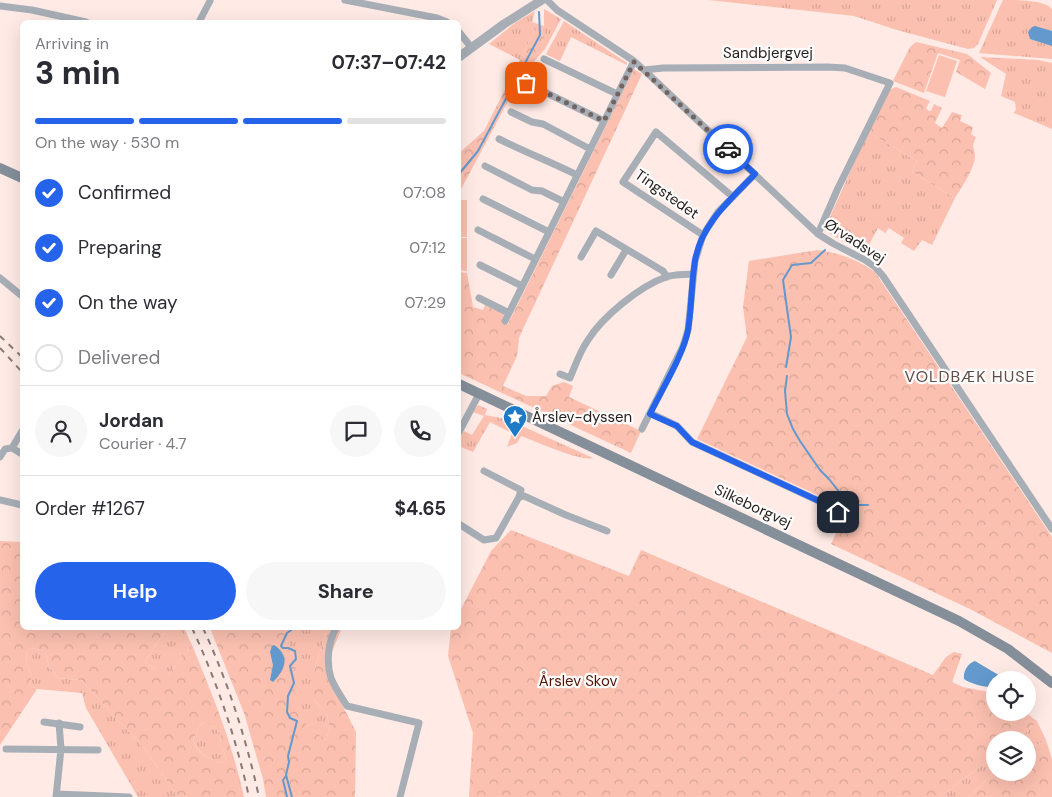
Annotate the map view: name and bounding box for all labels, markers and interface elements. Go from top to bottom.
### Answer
text: Arriving in [35,33,109,54]
street label: Sandbjergvej [723,43,813,63]
text: 07:37–07:42 [332,50,446,75]
text: 3 min [35,52,120,94]
pin [505,62,547,104]
icon: bag [512,69,540,97]
courier [703,124,753,174]
text: On the way · 530 m [35,132,179,153]
icon: car [714,135,742,163]
street label: Tingstedet [631,165,703,223]
icon: check [35,179,63,207]
text: Confirmed [78,180,171,205]
text: 07:08 [403,182,446,203]
street label: Ørvadsvej [821,214,889,268]
icon: check [35,234,63,262]
text: Preparing [78,235,162,260]
text: 07:12 [409,237,446,258]
icon: check [35,289,63,317]
text: On the way [78,290,178,315]
text: 07:29 [404,292,446,313]
text: Delivered [78,345,160,370]
district label: VOLDBÆK HUSE [904,366,1036,387]
place icon: Årslev-dyssen [502,404,528,438]
button: person [35,405,87,457]
button: chat [330,405,382,457]
button: phone [394,405,446,457]
place label: Årslev-dyssen [532,407,632,427]
text: Jordan [99,408,164,433]
text: Courier · 4.7 [99,433,187,454]
street label: Silkeborgvej [711,479,795,533]
pin [817,491,859,533]
text: Order #1267 [35,496,145,521]
text: $4.65 [394,496,446,521]
icon: home [824,498,852,526]
button: Help [35,562,236,620]
button: Share [246,562,446,620]
park label: Årslev Skov [539,671,617,691]
map controls [986,671,1036,781]
button: locate [986,671,1036,721]
button: layers [986,731,1036,781]

